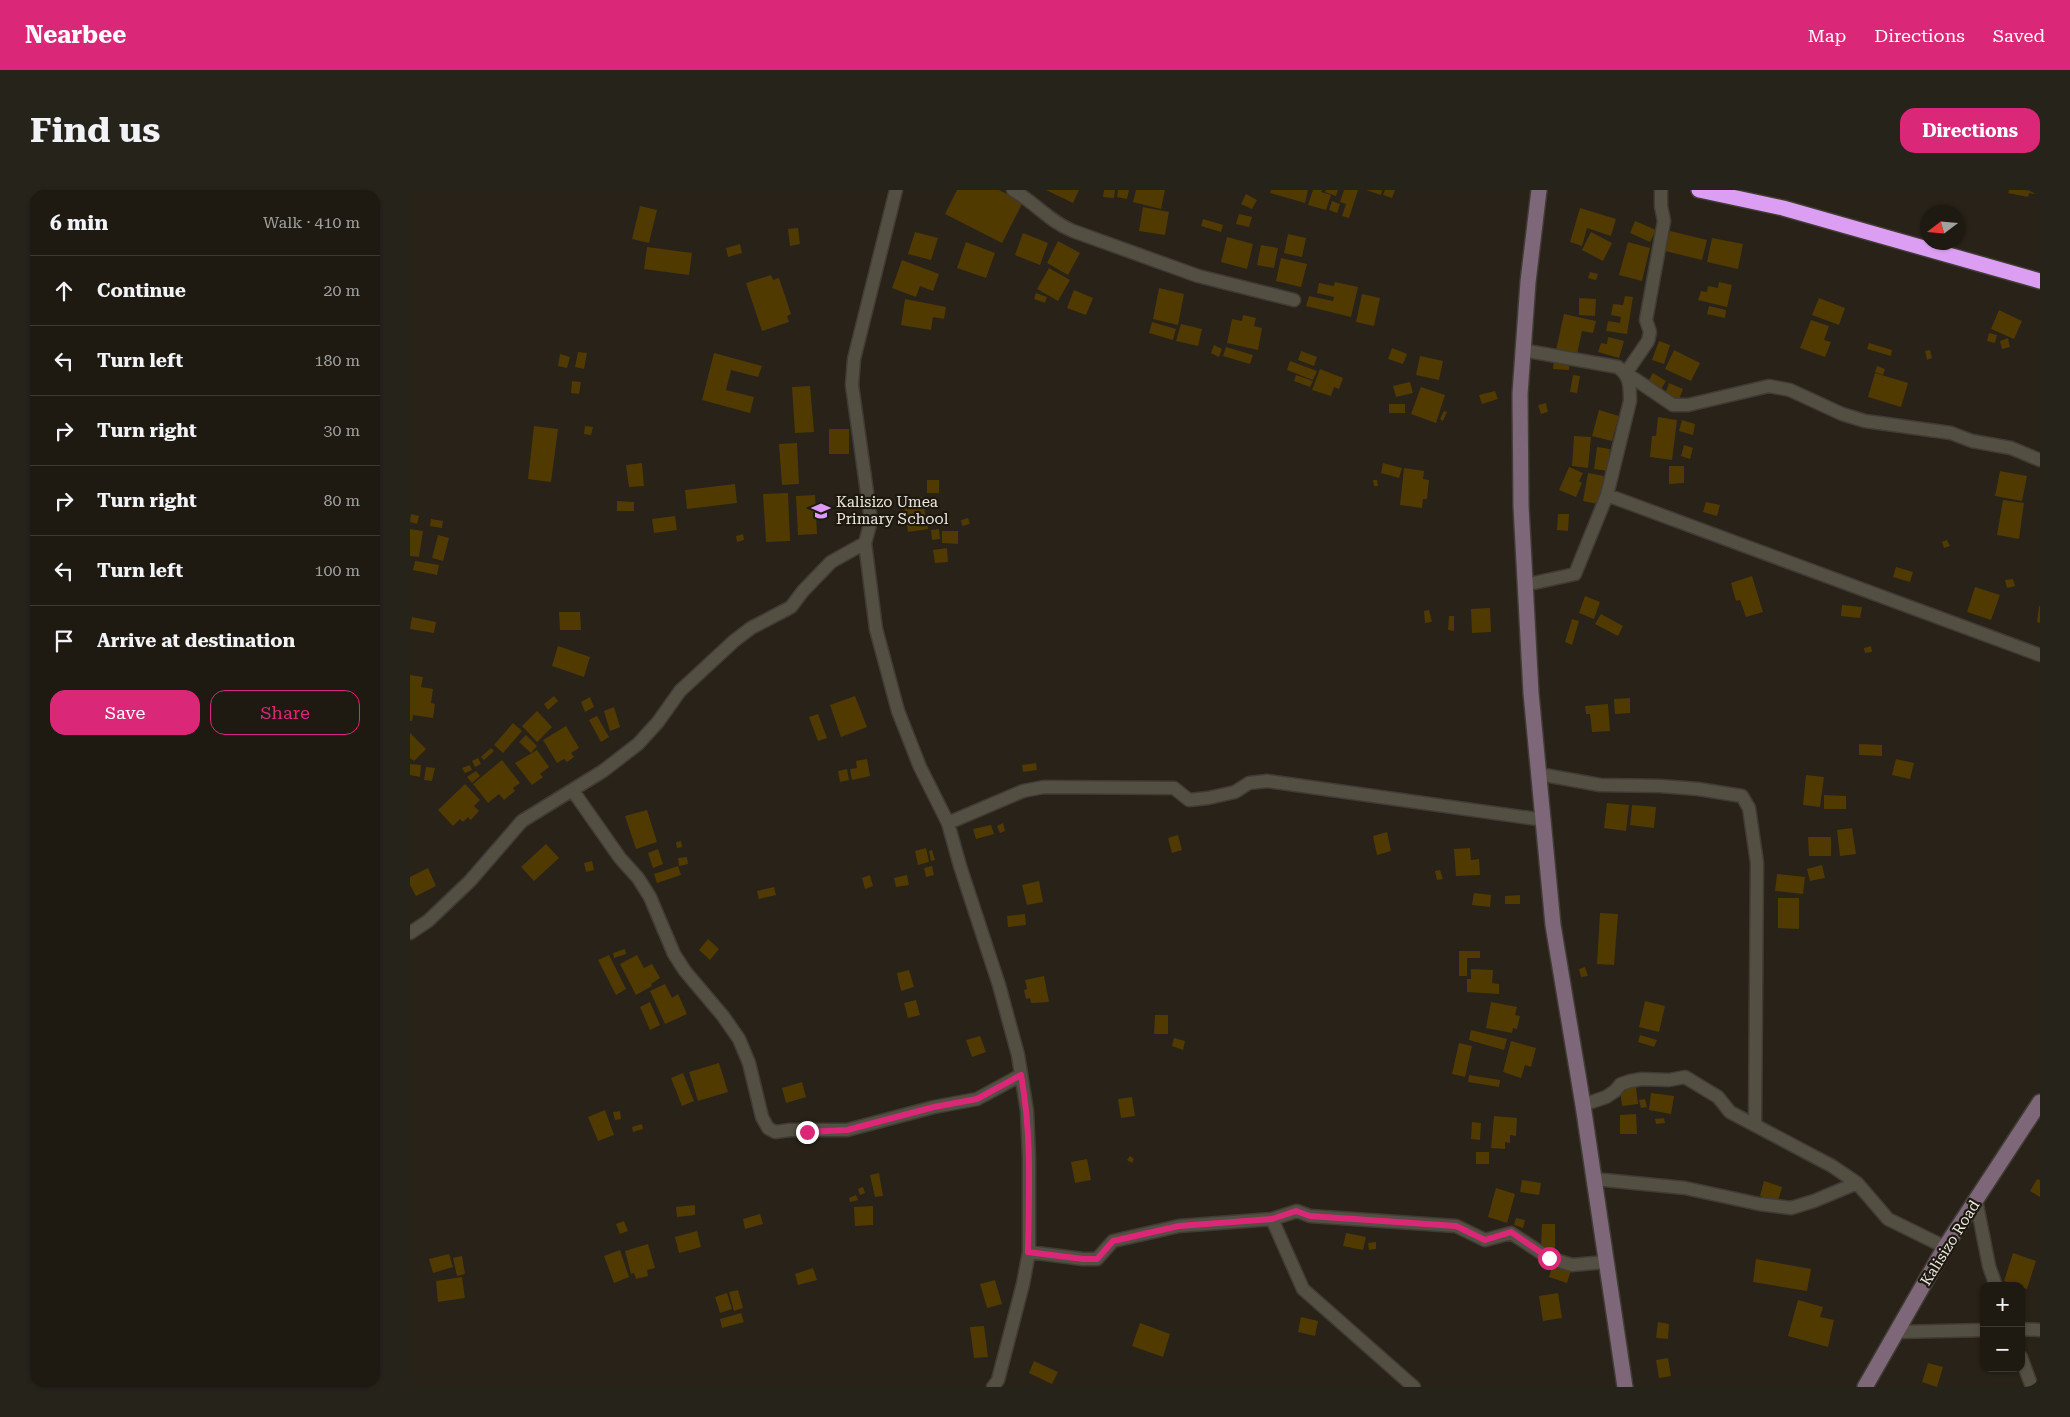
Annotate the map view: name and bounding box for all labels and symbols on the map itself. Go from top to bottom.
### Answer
north arrow [1920,205,1965,250]
place label: Kalisizo Umea Primary School [836,493,949,528]
school or university icon: Kalisizo Umea Primary School [810,500,832,522]
route end [796,1121,819,1144]
street label: Kalisizo Road [1917,1197,1984,1289]
route start [1538,1247,1561,1270]

